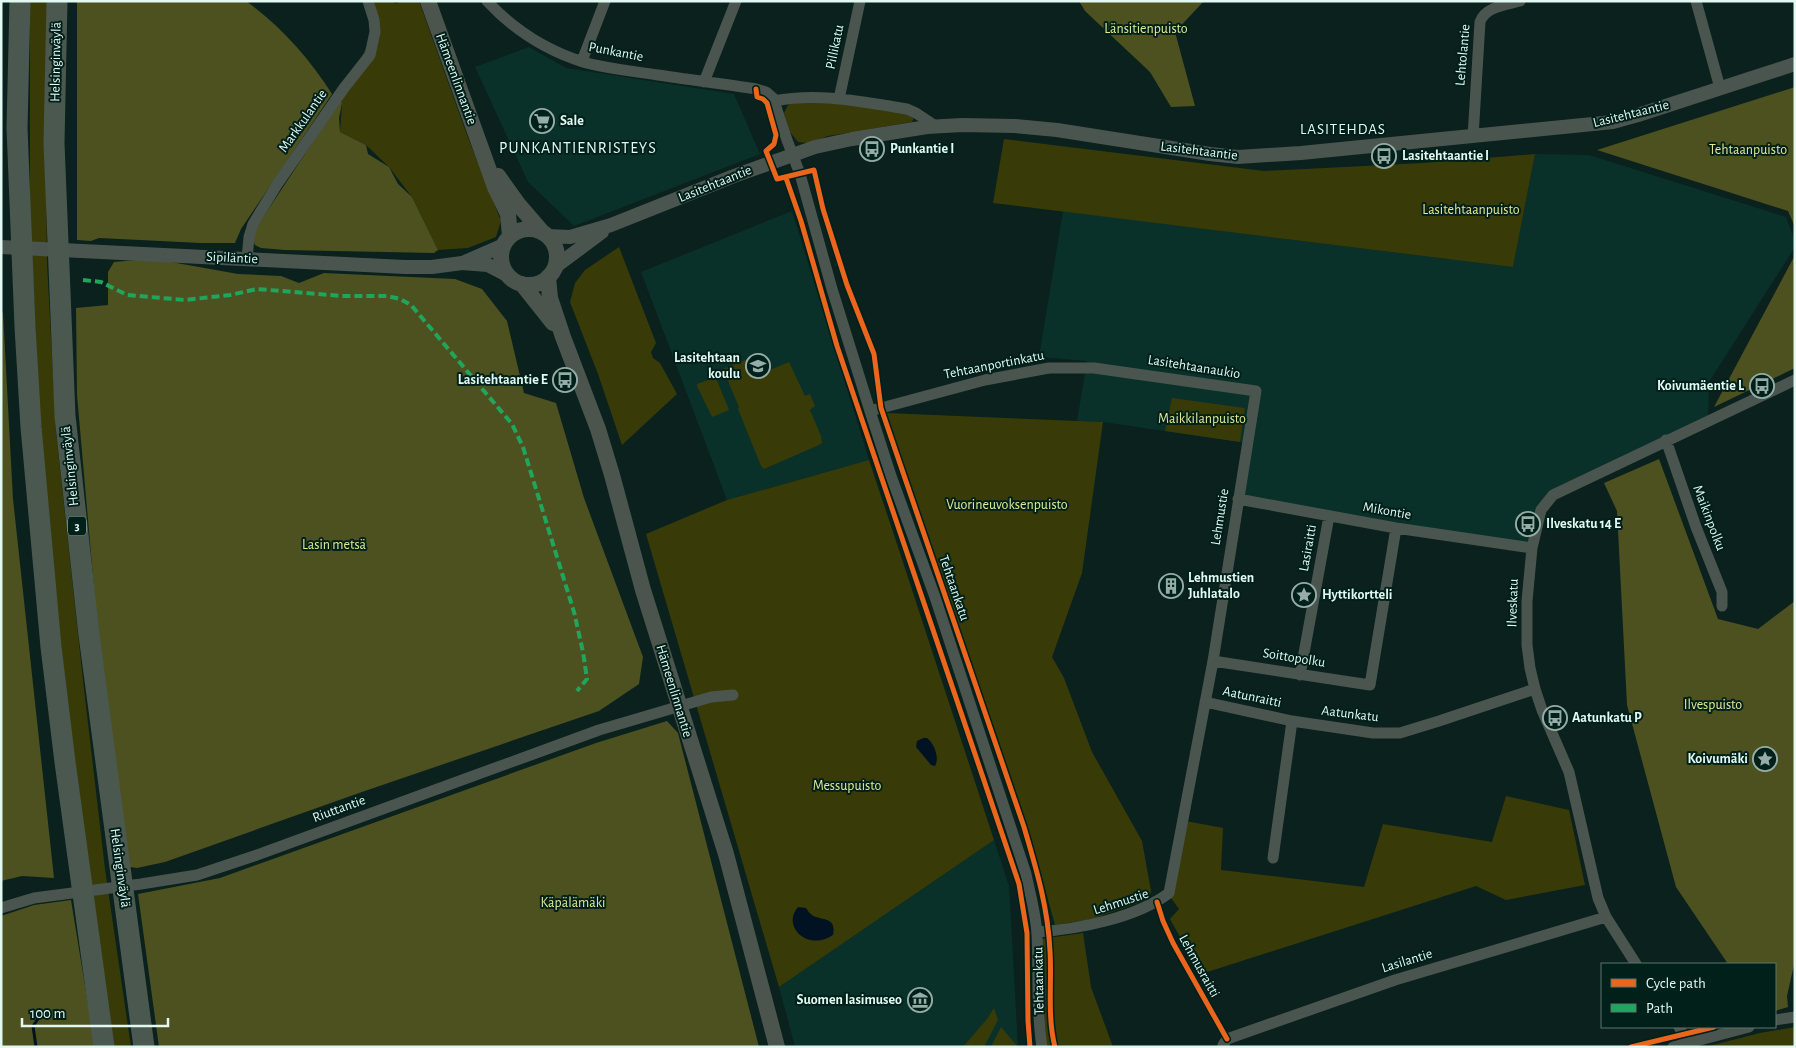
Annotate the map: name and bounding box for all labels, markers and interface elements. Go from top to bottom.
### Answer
street label: Helsinginväylä [48,21,64,102]
park label: Länsitienpuisto [1104,22,1188,36]
street label: Pillikatu [823,23,847,71]
street label: Lehtolantie [1453,24,1473,86]
street label: Hämeenlinnantie [433,32,479,126]
street label: Punkantie [588,40,644,64]
street label: Markkulantie [276,87,330,155]
street label: Lasitehtaantie [1592,98,1670,130]
supermarket icon: Sale [529,108,555,134]
place label: Sale [560,114,584,128]
district label: LASITEHDAS [1300,122,1386,137]
bus stop icon: Punkantie I [859,136,885,162]
street label: Lasitehtaantie [1160,139,1238,163]
district label: PUNKANTIENRISTEYS [499,140,657,156]
place label: Punkantie I [890,142,954,156]
bus stop icon: Lasitehtaantie I [1371,143,1397,169]
park label: Tehtaanpuisto [1709,143,1787,157]
place label: Lasitehtaantie I [1402,149,1489,163]
street label: Lasitehtaantie [676,163,754,205]
park label: Lasitehtaanpuisto [1422,203,1520,217]
street label: Sipiläntie [206,250,258,266]
street label: Tehtaanportinkatu [943,348,1045,382]
place label: Lasitehtaan koulu [674,351,741,381]
school or university icon: Lasitehtaan koulu [745,353,771,379]
street label: Lasitehtaanaukio [1147,353,1241,381]
bus stop icon: Lasitehtaantie E [552,367,578,393]
place label: Lasitehtaantie E [458,373,548,387]
bus stop icon: Koivumäentie L [1749,373,1775,399]
place label: Koivumäentie L [1657,379,1745,393]
park label: Maikkilanpuisto [1158,412,1246,426]
street label: Helsinginväylä [59,425,81,507]
street label: Maikinpolku [1690,483,1728,553]
street label: Lehmustie [1209,488,1231,546]
park label: Vuorineuvoksenpuisto [946,498,1068,512]
street label: Mikontie [1362,500,1412,522]
bus stop icon: Ilveskatu 14 E [1515,511,1541,537]
road number: 3 [68,516,86,536]
place label: Ilveskatu 14 E [1546,517,1621,531]
street label: Lasiraitti [1297,523,1319,573]
park label: Lasin metsä [302,538,367,552]
street label: Tehtaankatu [936,553,972,623]
place label: Lehmustien Juhlatalo [1188,571,1254,601]
building icon: Lehmustien Juhlatalo [1158,573,1184,599]
street label: Ilveskatu [1505,578,1521,628]
place icon: Hyttikortteli [1291,582,1317,608]
place label: Hyttikortteli [1322,588,1392,602]
street label: Hämeenlinnantie [653,643,695,739]
street label: Soittopolku [1262,646,1326,670]
street label: Aatunraitti [1221,684,1283,710]
park label: Ilvespuisto [1684,698,1742,712]
street label: Aatunkatu [1321,704,1379,724]
bus stop icon: Aatunkatu P [1542,705,1568,731]
place label: Aatunkatu P [1572,711,1642,725]
place icon: Koivumäki [1752,746,1778,772]
place label: Koivumäki [1687,752,1748,766]
park label: Messupuisto [813,779,881,793]
street label: Riuttantie [311,793,367,825]
street label: Helsinginväylä [107,827,133,909]
street label: Lehmustie [1092,887,1150,917]
park label: Käpälämäki [541,896,605,910]
street label: Lehmusraitti [1176,932,1222,1000]
street label: Tehtaankatu [1031,947,1047,1015]
street label: Lasilantie [1380,947,1434,975]
legend [1601,963,1776,1028]
text: Cycle path [1646,976,1706,991]
museum icon: Suomen lasimuseo [907,987,933,1013]
place label: Suomen lasimuseo [797,993,902,1007]
scale bar [22,996,169,1028]
text: Path [1646,1001,1673,1016]
text: 100 m [30,1006,65,1021]

